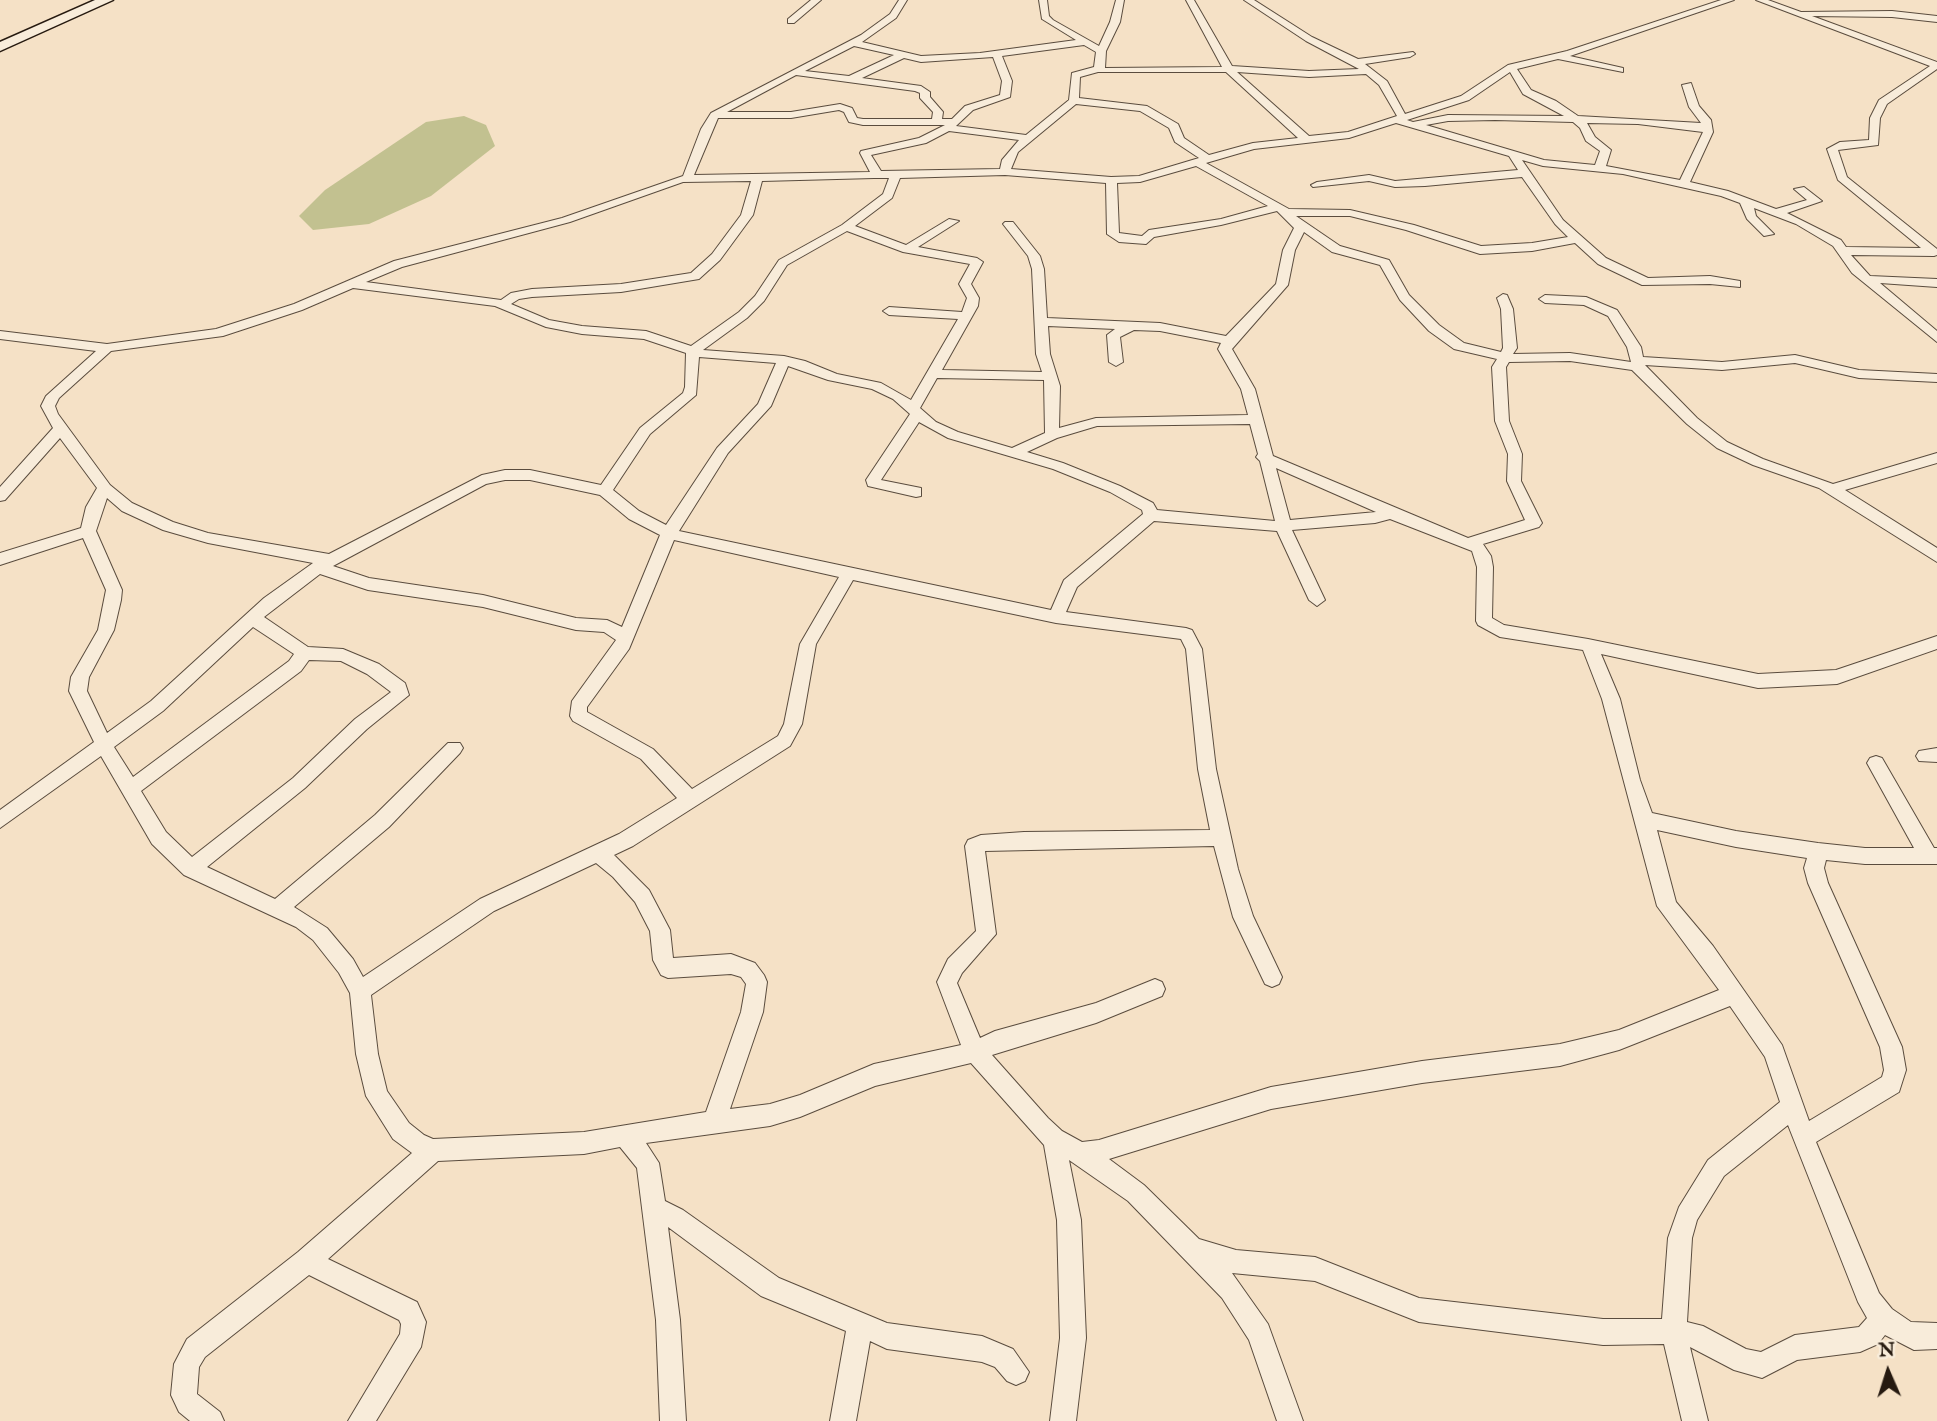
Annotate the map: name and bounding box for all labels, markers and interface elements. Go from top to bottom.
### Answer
north arrow [1853,1337,1923,1407]
text: N [1878,1339,1896,1363]

